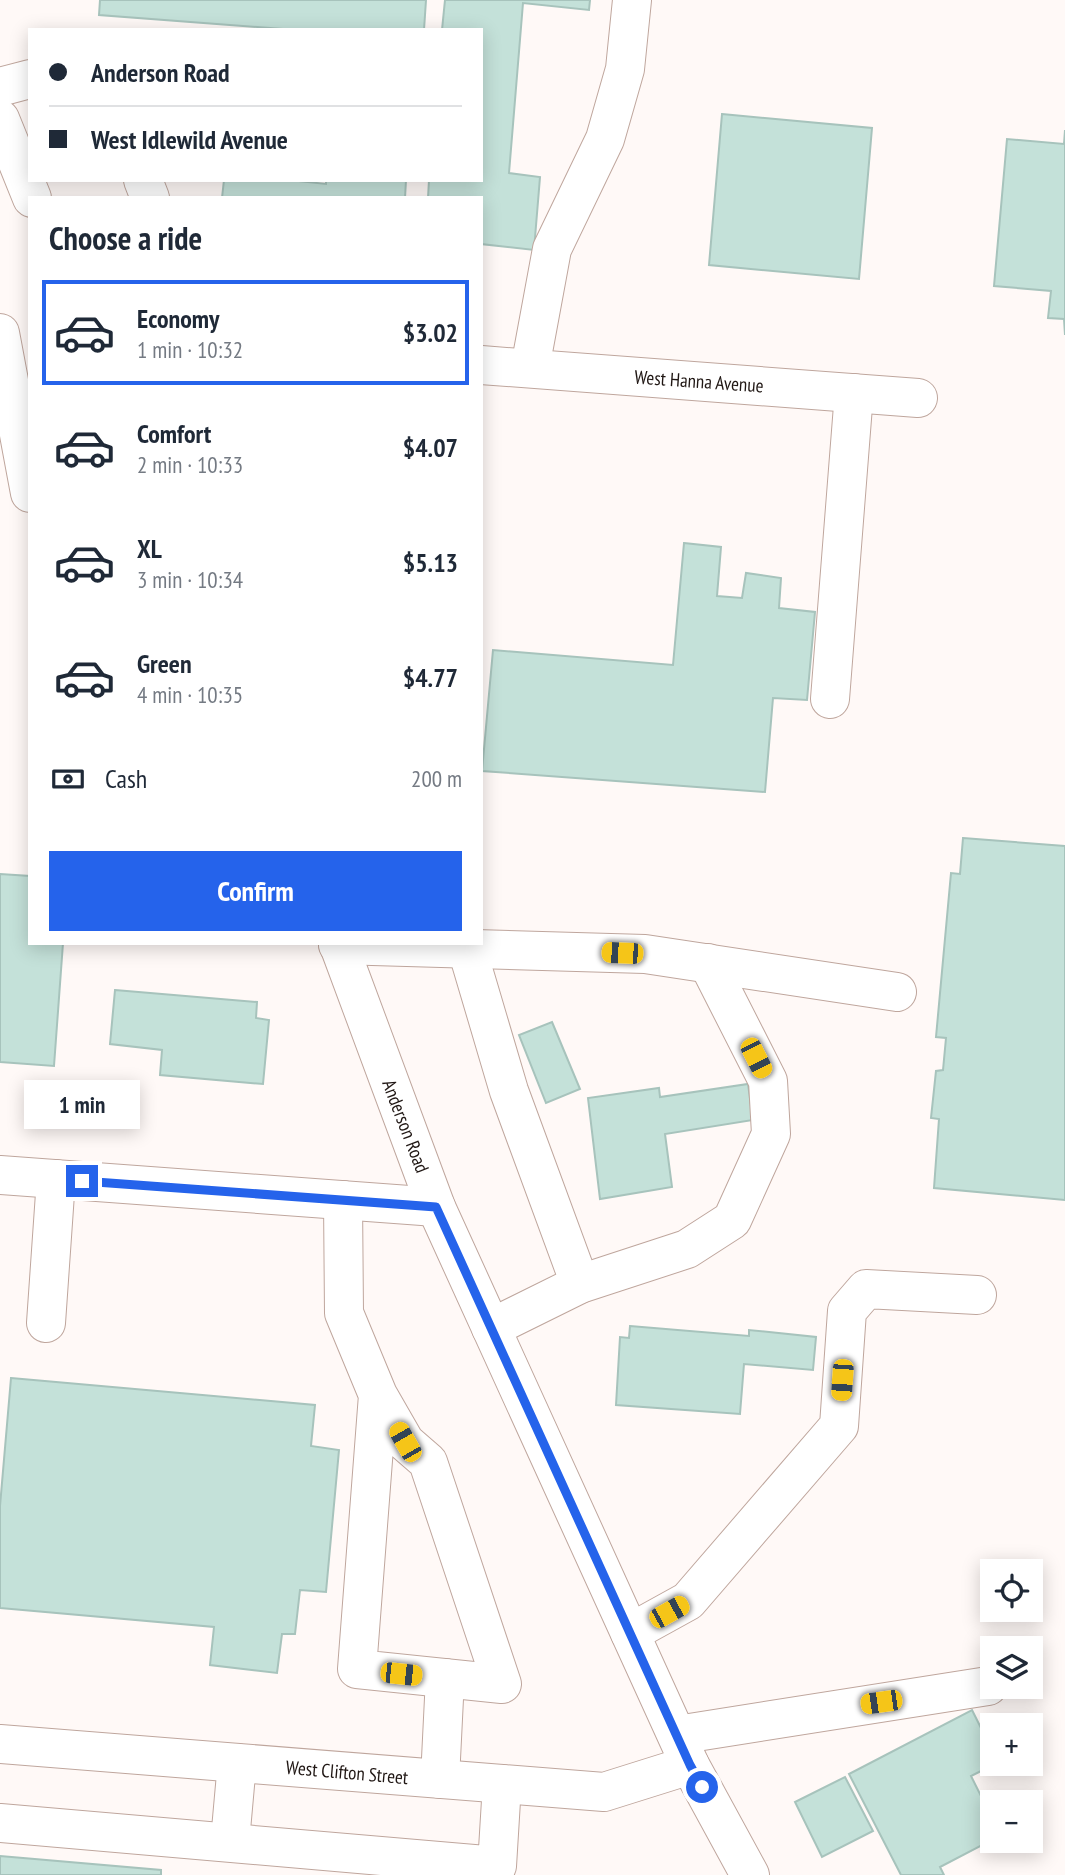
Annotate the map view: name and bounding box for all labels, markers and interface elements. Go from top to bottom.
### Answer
text: Anderson Road [91,56,230,89]
text: West Idlewild Avenue [91,123,288,156]
text: Choose a ride [49,217,202,259]
icon: car [53,301,116,364]
text: Economy [137,302,219,335]
text: $3.02 [403,316,458,349]
text: 1 min · 10:32 [137,335,243,364]
street label: West Hanna Avenue [634,365,764,397]
icon: car [53,416,116,479]
text: Comfort [137,417,211,450]
text: $4.07 [403,431,458,464]
text: 2 min · 10:33 [137,450,243,479]
icon: car [53,531,116,594]
text: XL [137,532,162,565]
text: $5.13 [403,546,458,579]
text: 3 min · 10:34 [137,565,243,594]
icon: car [53,646,116,709]
text: Green [137,647,192,680]
text: $4.77 [403,661,458,694]
text: 4 min · 10:35 [137,680,243,709]
icon: cash [49,760,87,798]
text: Cash [105,762,147,795]
text: 200 m [411,764,462,793]
button: Confirm [49,851,462,931]
car [601,942,644,964]
car [738,1035,775,1081]
street label: Anderson Road [377,1076,435,1176]
callout: 1 min [24,1080,140,1128]
text: 1 min [59,1090,105,1119]
route end [66,1165,98,1197]
car [831,1358,854,1402]
car [386,1419,425,1465]
map controls [980,1559,1043,1853]
button: locate [980,1559,1043,1622]
car [646,1593,693,1631]
button: layers [980,1636,1043,1699]
car [380,1661,423,1687]
car [859,1689,904,1715]
button: + [980,1713,1043,1776]
street label: West Clifton Street [285,1755,410,1789]
route start [686,1771,718,1803]
button: − [980,1790,1043,1853]

